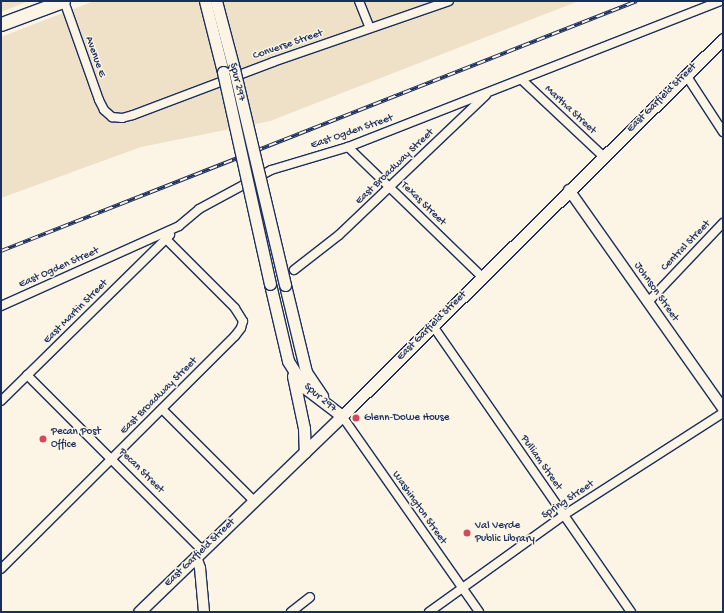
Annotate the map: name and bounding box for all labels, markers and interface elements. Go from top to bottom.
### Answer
street label: Converse Street [251,27,325,63]
street label: Avenue E [82,35,108,79]
street label: East Garfield Street [624,60,700,136]
street label: Spur 297 [226,62,248,102]
street label: Martha Street [541,83,599,137]
street label: East Ogden Street [309,112,395,152]
street label: East Broadway Street [353,126,437,208]
street label: Texas Street [398,179,448,229]
street label: Central Street [658,218,714,274]
street label: East Ogden Street [17,244,101,292]
street label: Johnson Street [631,260,681,324]
street label: East Martin Street [41,277,111,347]
street label: East Garfield Street [394,288,470,364]
street label: East Broadway Street [118,355,200,437]
street label: Spur 297 [301,380,339,416]
place label: Glenn-Dowe House [364,411,450,425]
marker: Glenn-Dowe House [351,413,361,423]
place label: Pecan Post Office [51,426,101,452]
street label: Pulliam Street [517,433,565,493]
marker: Pecan Post Office [38,434,48,444]
street label: Pecan Street [116,446,166,496]
street label: Washington Street [389,469,449,547]
street label: Spring Street [539,478,597,522]
street label: East Garfield Street [162,516,238,590]
place label: Val Verde Public Library [475,520,535,546]
marker: Val Verde Public Library [462,528,472,538]

